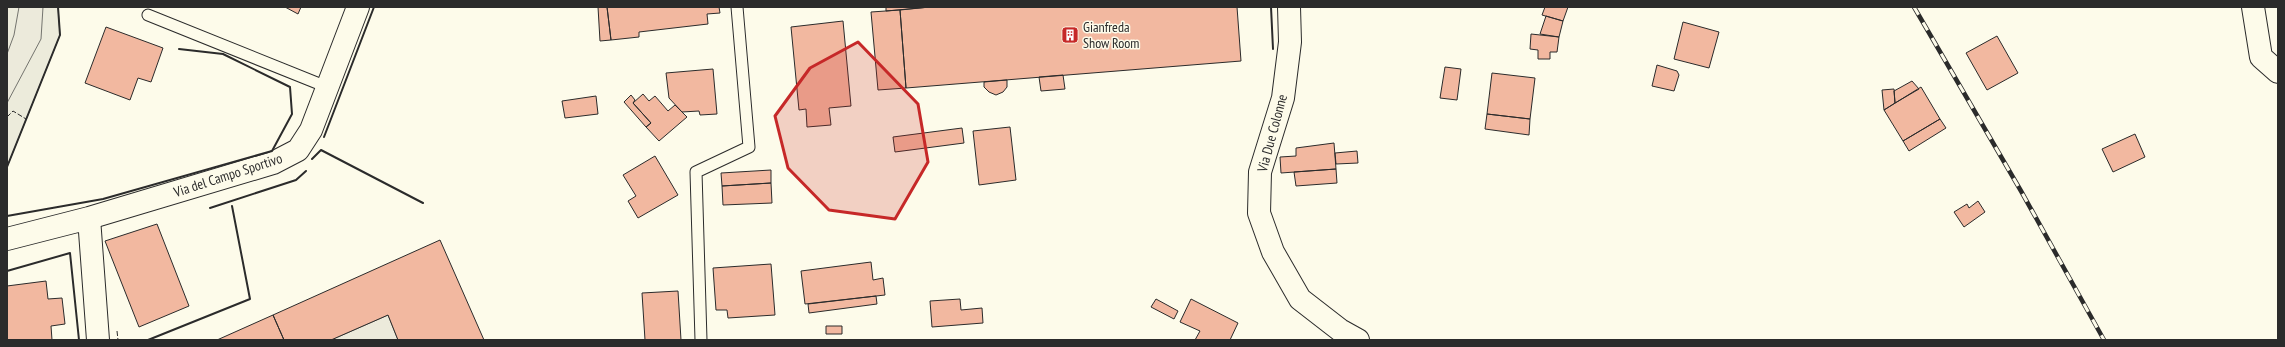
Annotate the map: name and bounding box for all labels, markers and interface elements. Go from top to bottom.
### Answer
place label: Gianfreda Show Room [1083,18,1139,52]
building icon: Gianfreda Show Room [1060,25,1080,45]
street label: Via Due Colonne [1253,92,1291,175]
street label: Via del Campo Sportivo [171,149,284,201]

